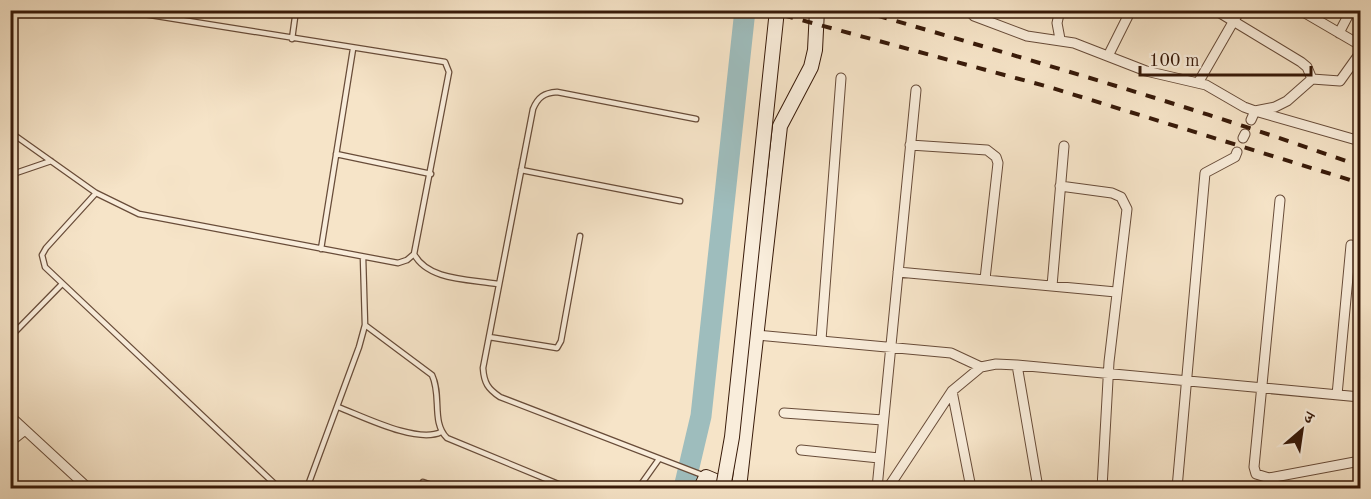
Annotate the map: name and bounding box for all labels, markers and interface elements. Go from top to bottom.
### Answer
scale bar [1140,39,1311,77]
text: 100 m [1149,52,1200,70]
north arrow [1272,400,1332,460]
text: उ [1300,409,1317,428]

